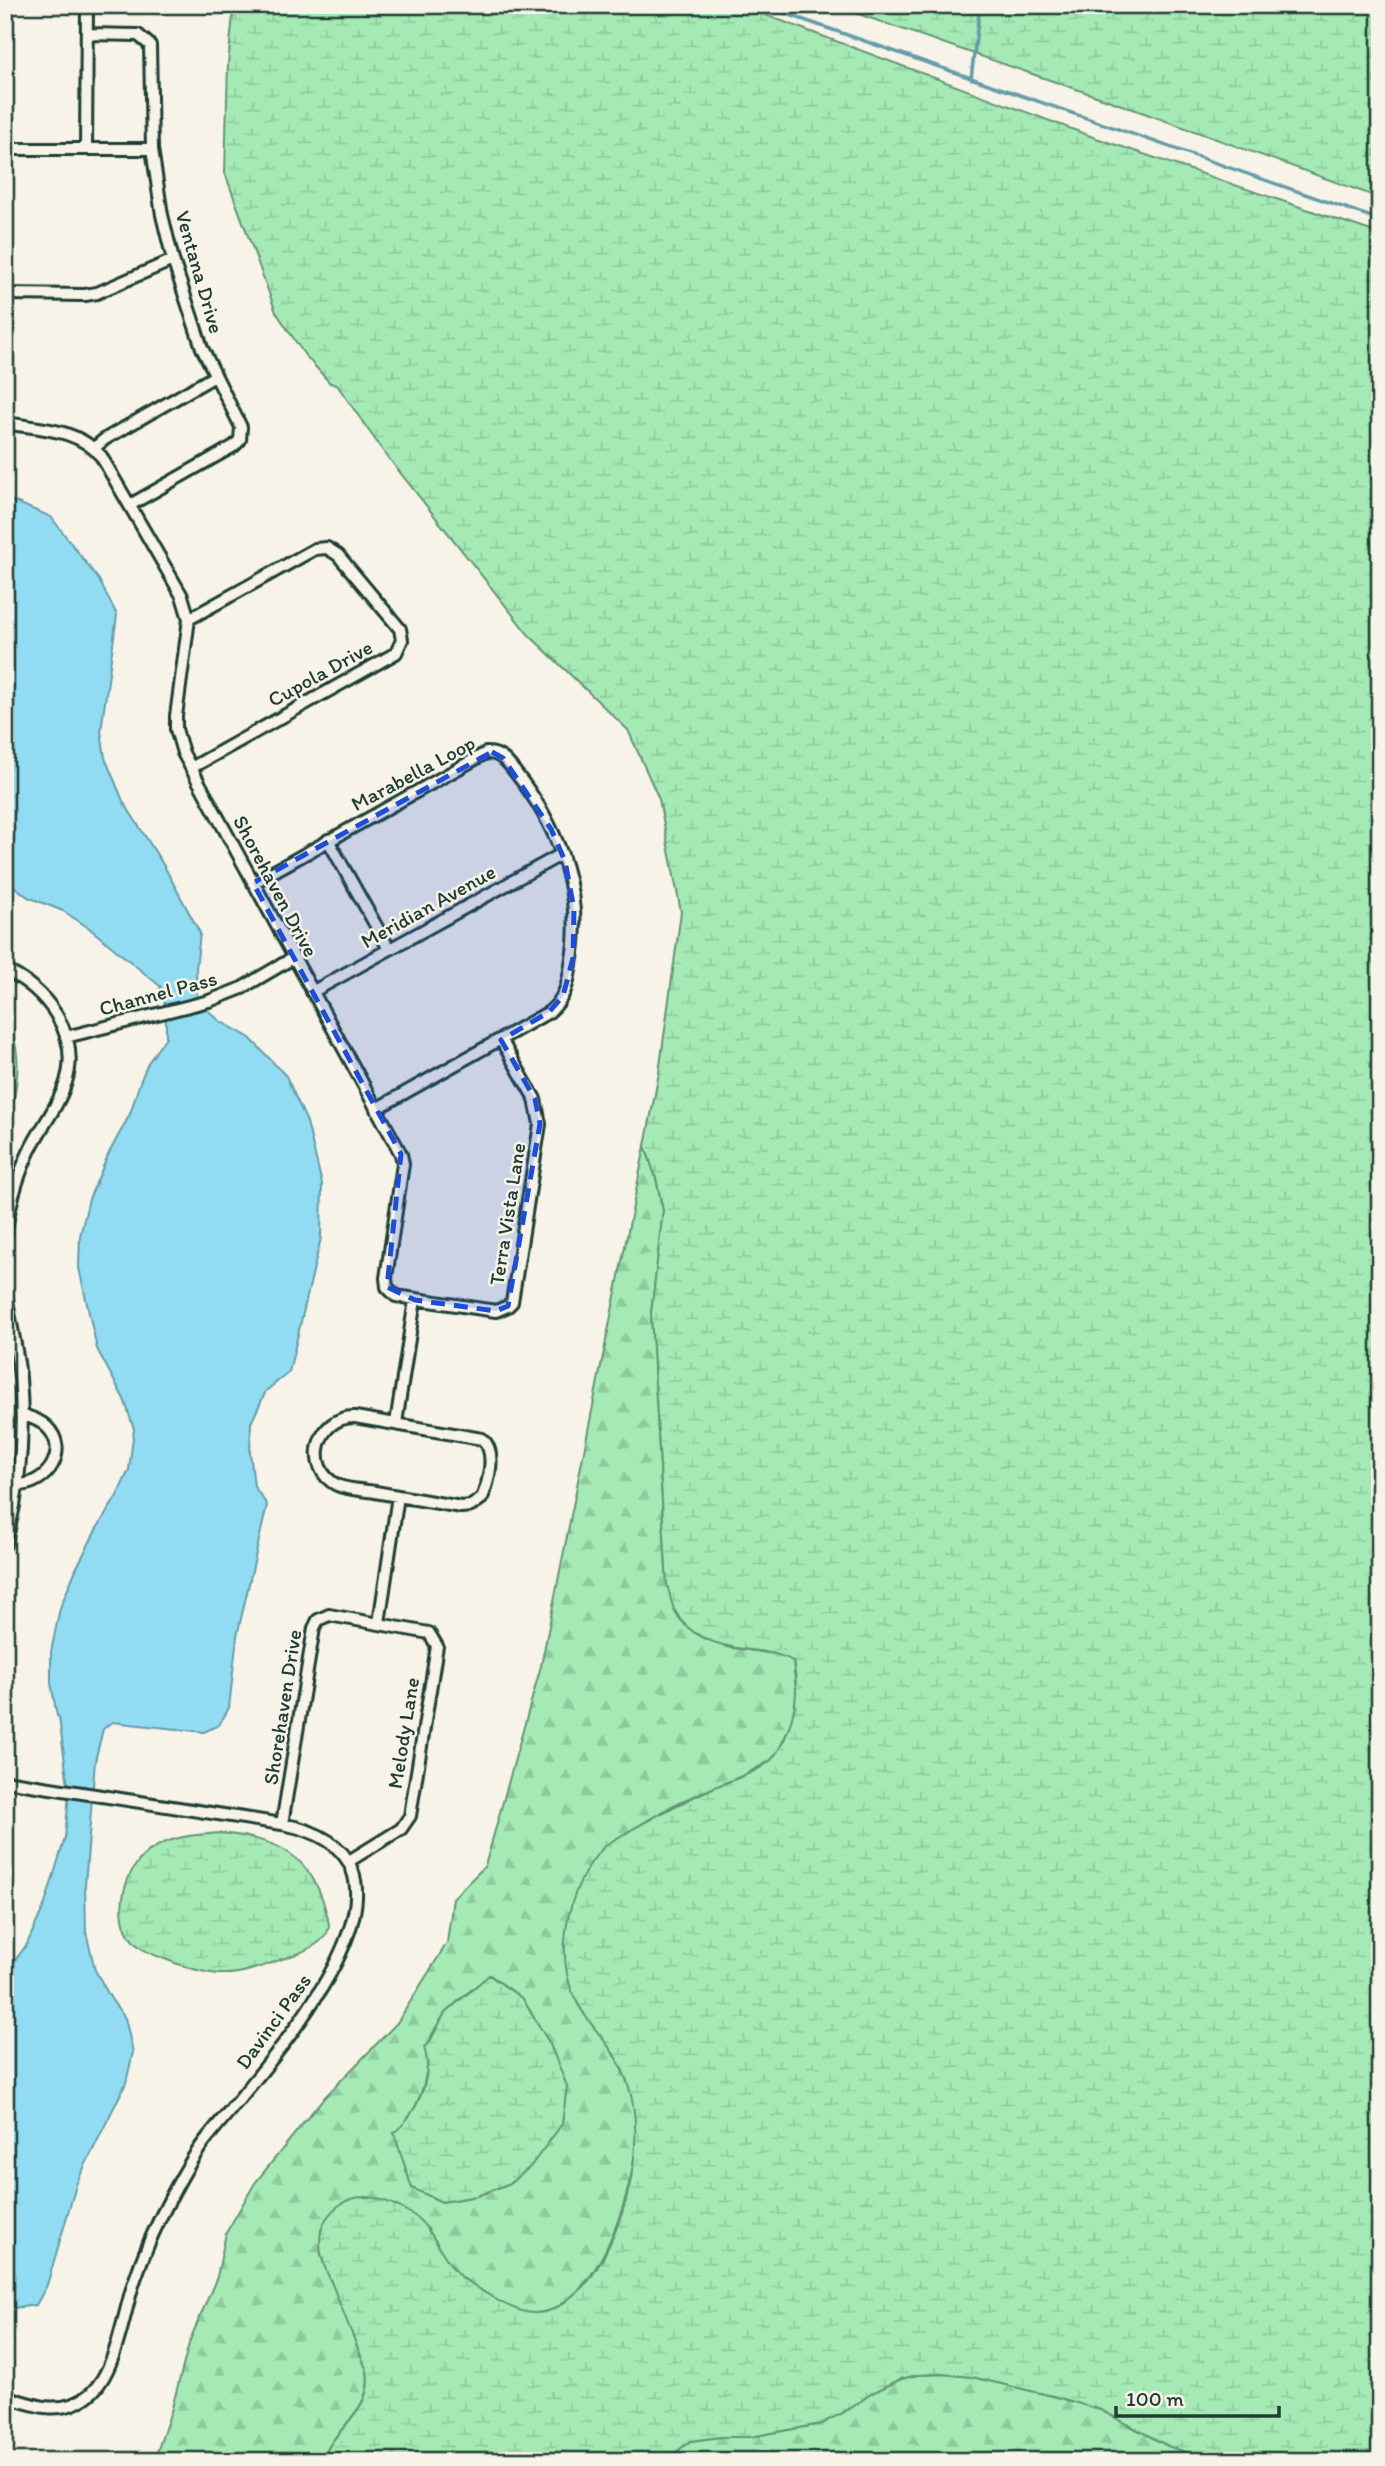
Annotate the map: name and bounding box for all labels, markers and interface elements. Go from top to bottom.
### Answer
street label: Ventana Drive [171,208,229,336]
street label: Cupola Drive [263,634,377,712]
street label: Marabella Loop [347,730,479,816]
street label: Shorehaven Drive [228,811,324,961]
street label: Meridian Avenue [356,859,500,953]
street label: Channel Pass [96,965,220,1021]
street label: Terra Vista Lane [483,1141,531,1287]
street label: Shorehaven Drive [257,1628,307,1786]
street label: Melody Lane [382,1676,424,1790]
street label: Davinci Pass [230,1968,316,2074]
scale bar [1116,2375,1278,2419]
text: 100 m [1126,2386,1184,2411]

